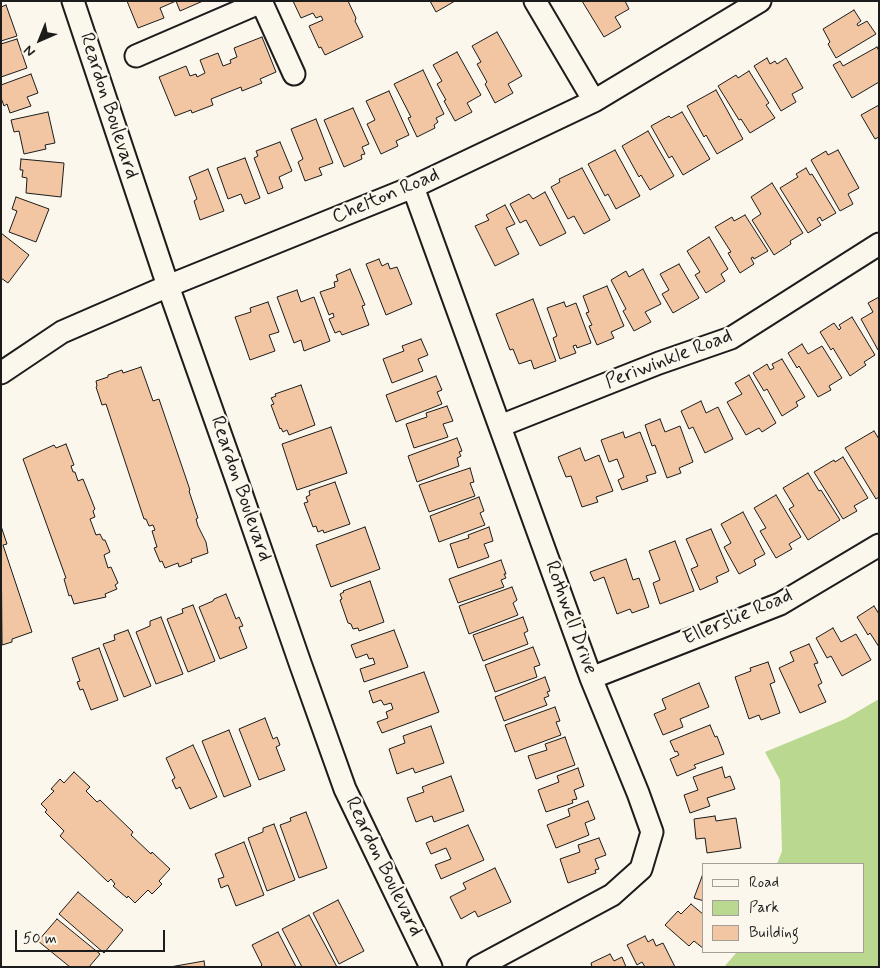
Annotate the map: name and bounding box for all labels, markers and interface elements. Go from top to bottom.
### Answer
north arrow [15,15,65,65]
street label: Reardon Boulevard [73,30,143,182]
text: N [20,41,39,61]
street label: Chelton Road [329,164,443,230]
street label: Periwinkle Road [602,325,736,395]
street label: Reardon Boulevard [204,413,276,565]
street label: Rothwell Drive [538,558,602,678]
street label: Ellerslie Road [680,584,796,652]
street label: Reardon Boulevard [339,793,427,941]
legend [702,863,865,953]
text: Road [749,873,779,893]
text: Park [749,898,779,918]
scale bar [18,920,168,952]
text: Building [749,923,799,943]
text: 50 m [23,929,57,949]

